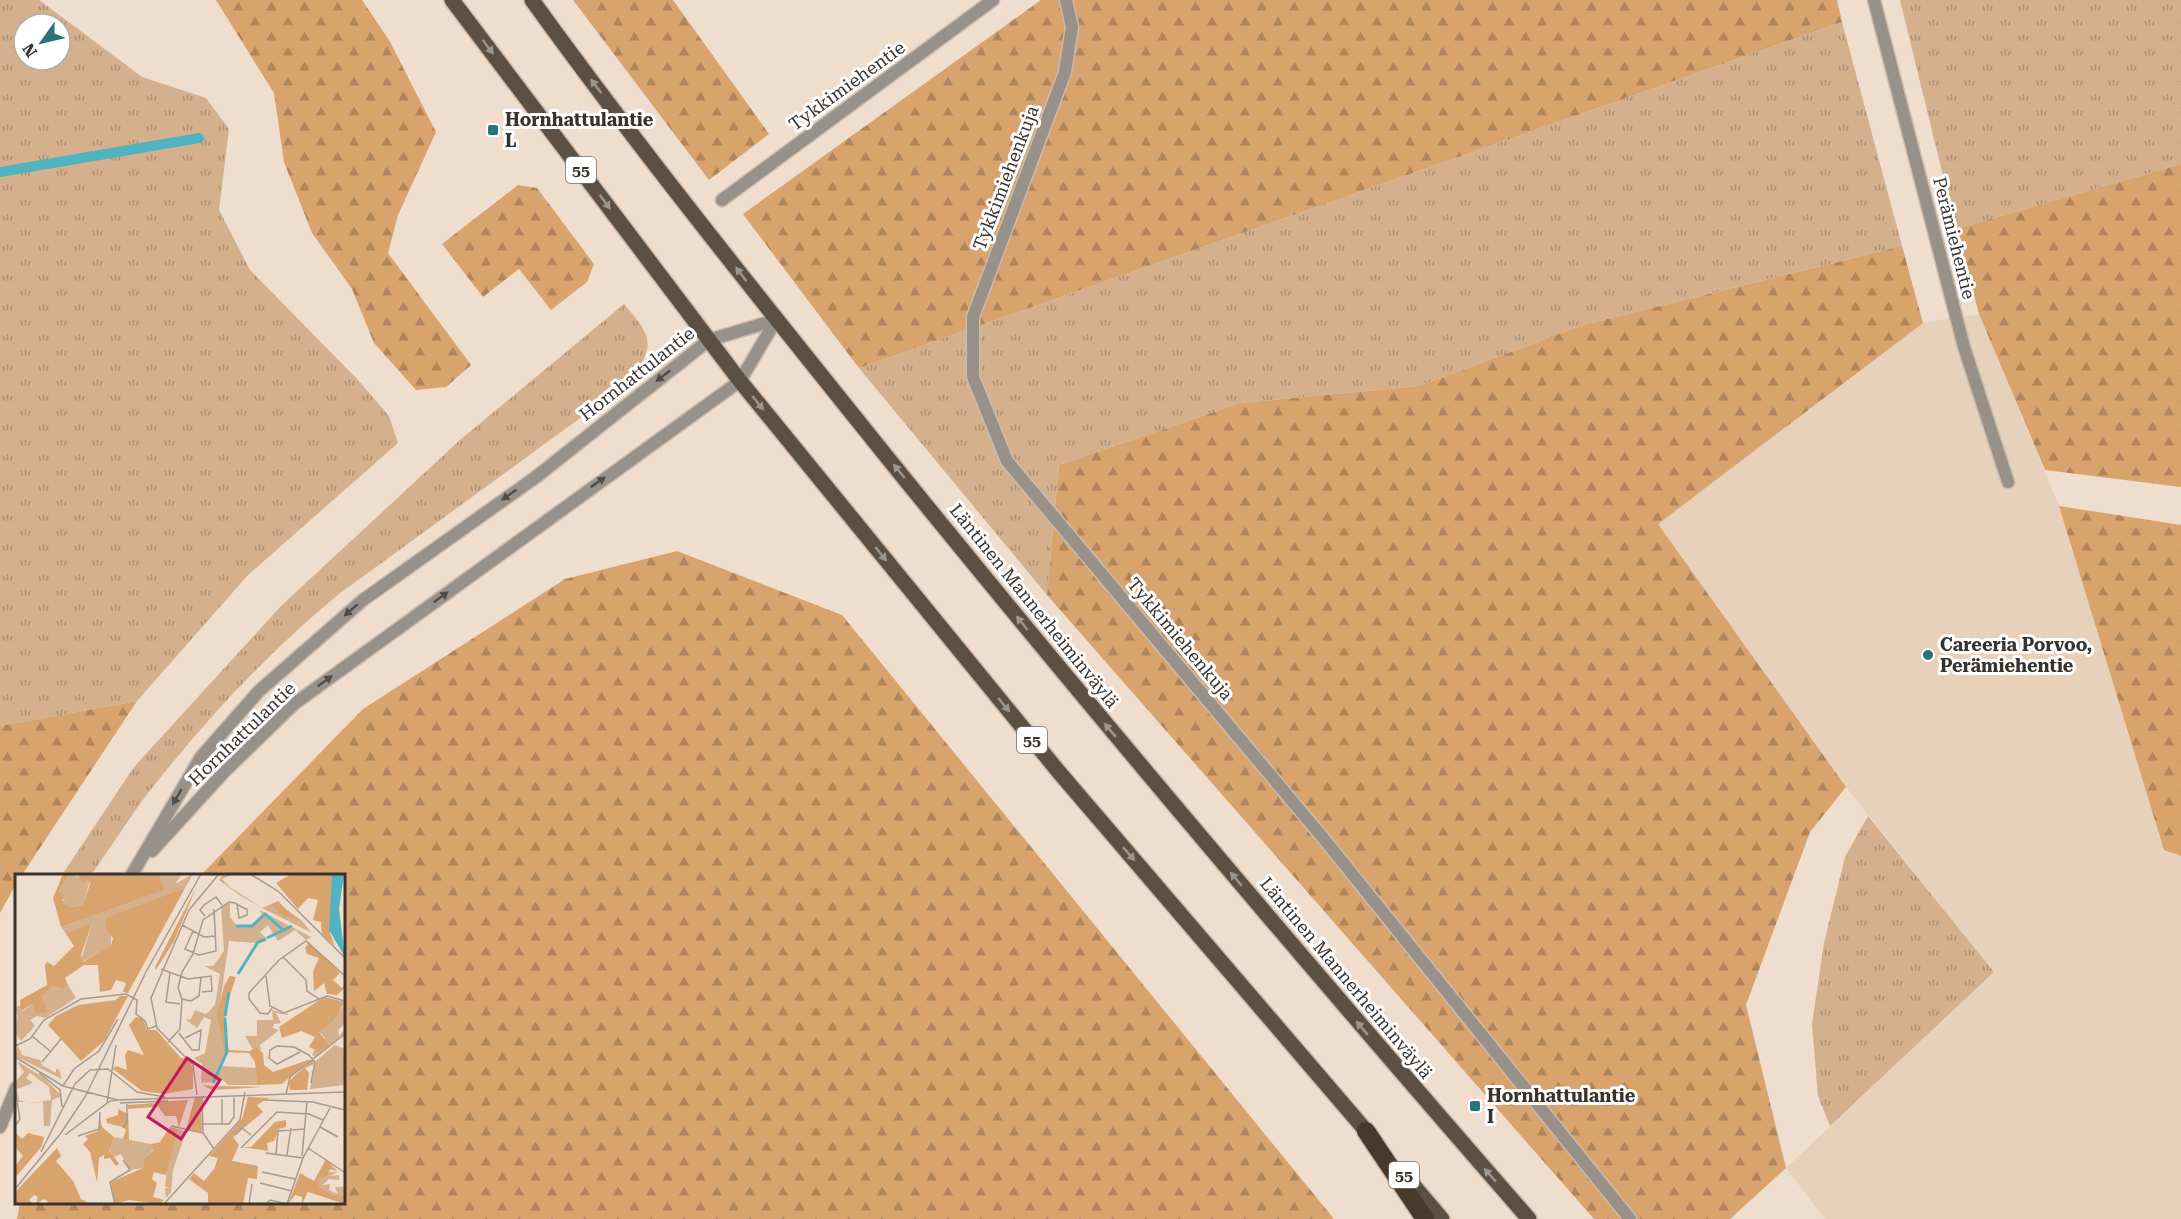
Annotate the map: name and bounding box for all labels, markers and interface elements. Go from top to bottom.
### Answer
north arrow [12,12,72,72]
street label: Tykkimiehentie [785,36,909,135]
one-way arrow [481,39,493,54]
text: N [19,40,41,61]
one-way arrow [591,78,603,93]
street label: Tykkimiehenkuja [968,102,1043,253]
place label: Hornhattulantie L [505,109,654,151]
marker: Hornhattulantie L [486,123,500,137]
road number: 55 [566,157,596,183]
street label: Perämiehentie [1929,175,1980,301]
one-way arrow [599,194,611,210]
one-way arrow [735,266,747,281]
street label: Hornhattulantie [575,322,698,425]
one-way arrow [656,369,671,381]
one-way arrow [751,395,763,410]
one-way arrow [893,464,906,479]
one-way arrow [590,476,606,488]
one-way arrow [502,489,518,501]
street label: Läntinen Mannerheiminväylä [946,500,1123,712]
one-way arrow [874,546,887,562]
street label: Tykkimiehenkuja [1123,573,1238,704]
one-way arrow [432,591,448,603]
one-way arrow [344,603,359,616]
one-way arrow [1015,615,1028,631]
place label: Careeria Porvoo, Perämiehentie [1940,634,2092,676]
marker: Careeria Porvoo, Perämiehentie [1921,648,1935,662]
one-way arrow [317,675,333,687]
street label: Hornhattulantie [184,677,299,790]
one-way arrow [997,697,1010,712]
one-way arrow [1104,722,1117,738]
road number: 55 [1017,727,1047,753]
one-way arrow [173,789,183,806]
one-way arrow [1122,846,1135,861]
one-way arrow [1230,871,1243,887]
street label: Läntinen Mannerheiminväylä [1256,873,1437,1083]
inset map [15,874,345,1204]
one-way arrow [1356,1020,1369,1036]
place label: Hornhattulantie I [1487,1085,1636,1127]
marker: Hornhattulantie I [1468,1099,1482,1113]
road number: 55 [1389,1162,1419,1188]
one-way arrow [1484,1168,1497,1183]

